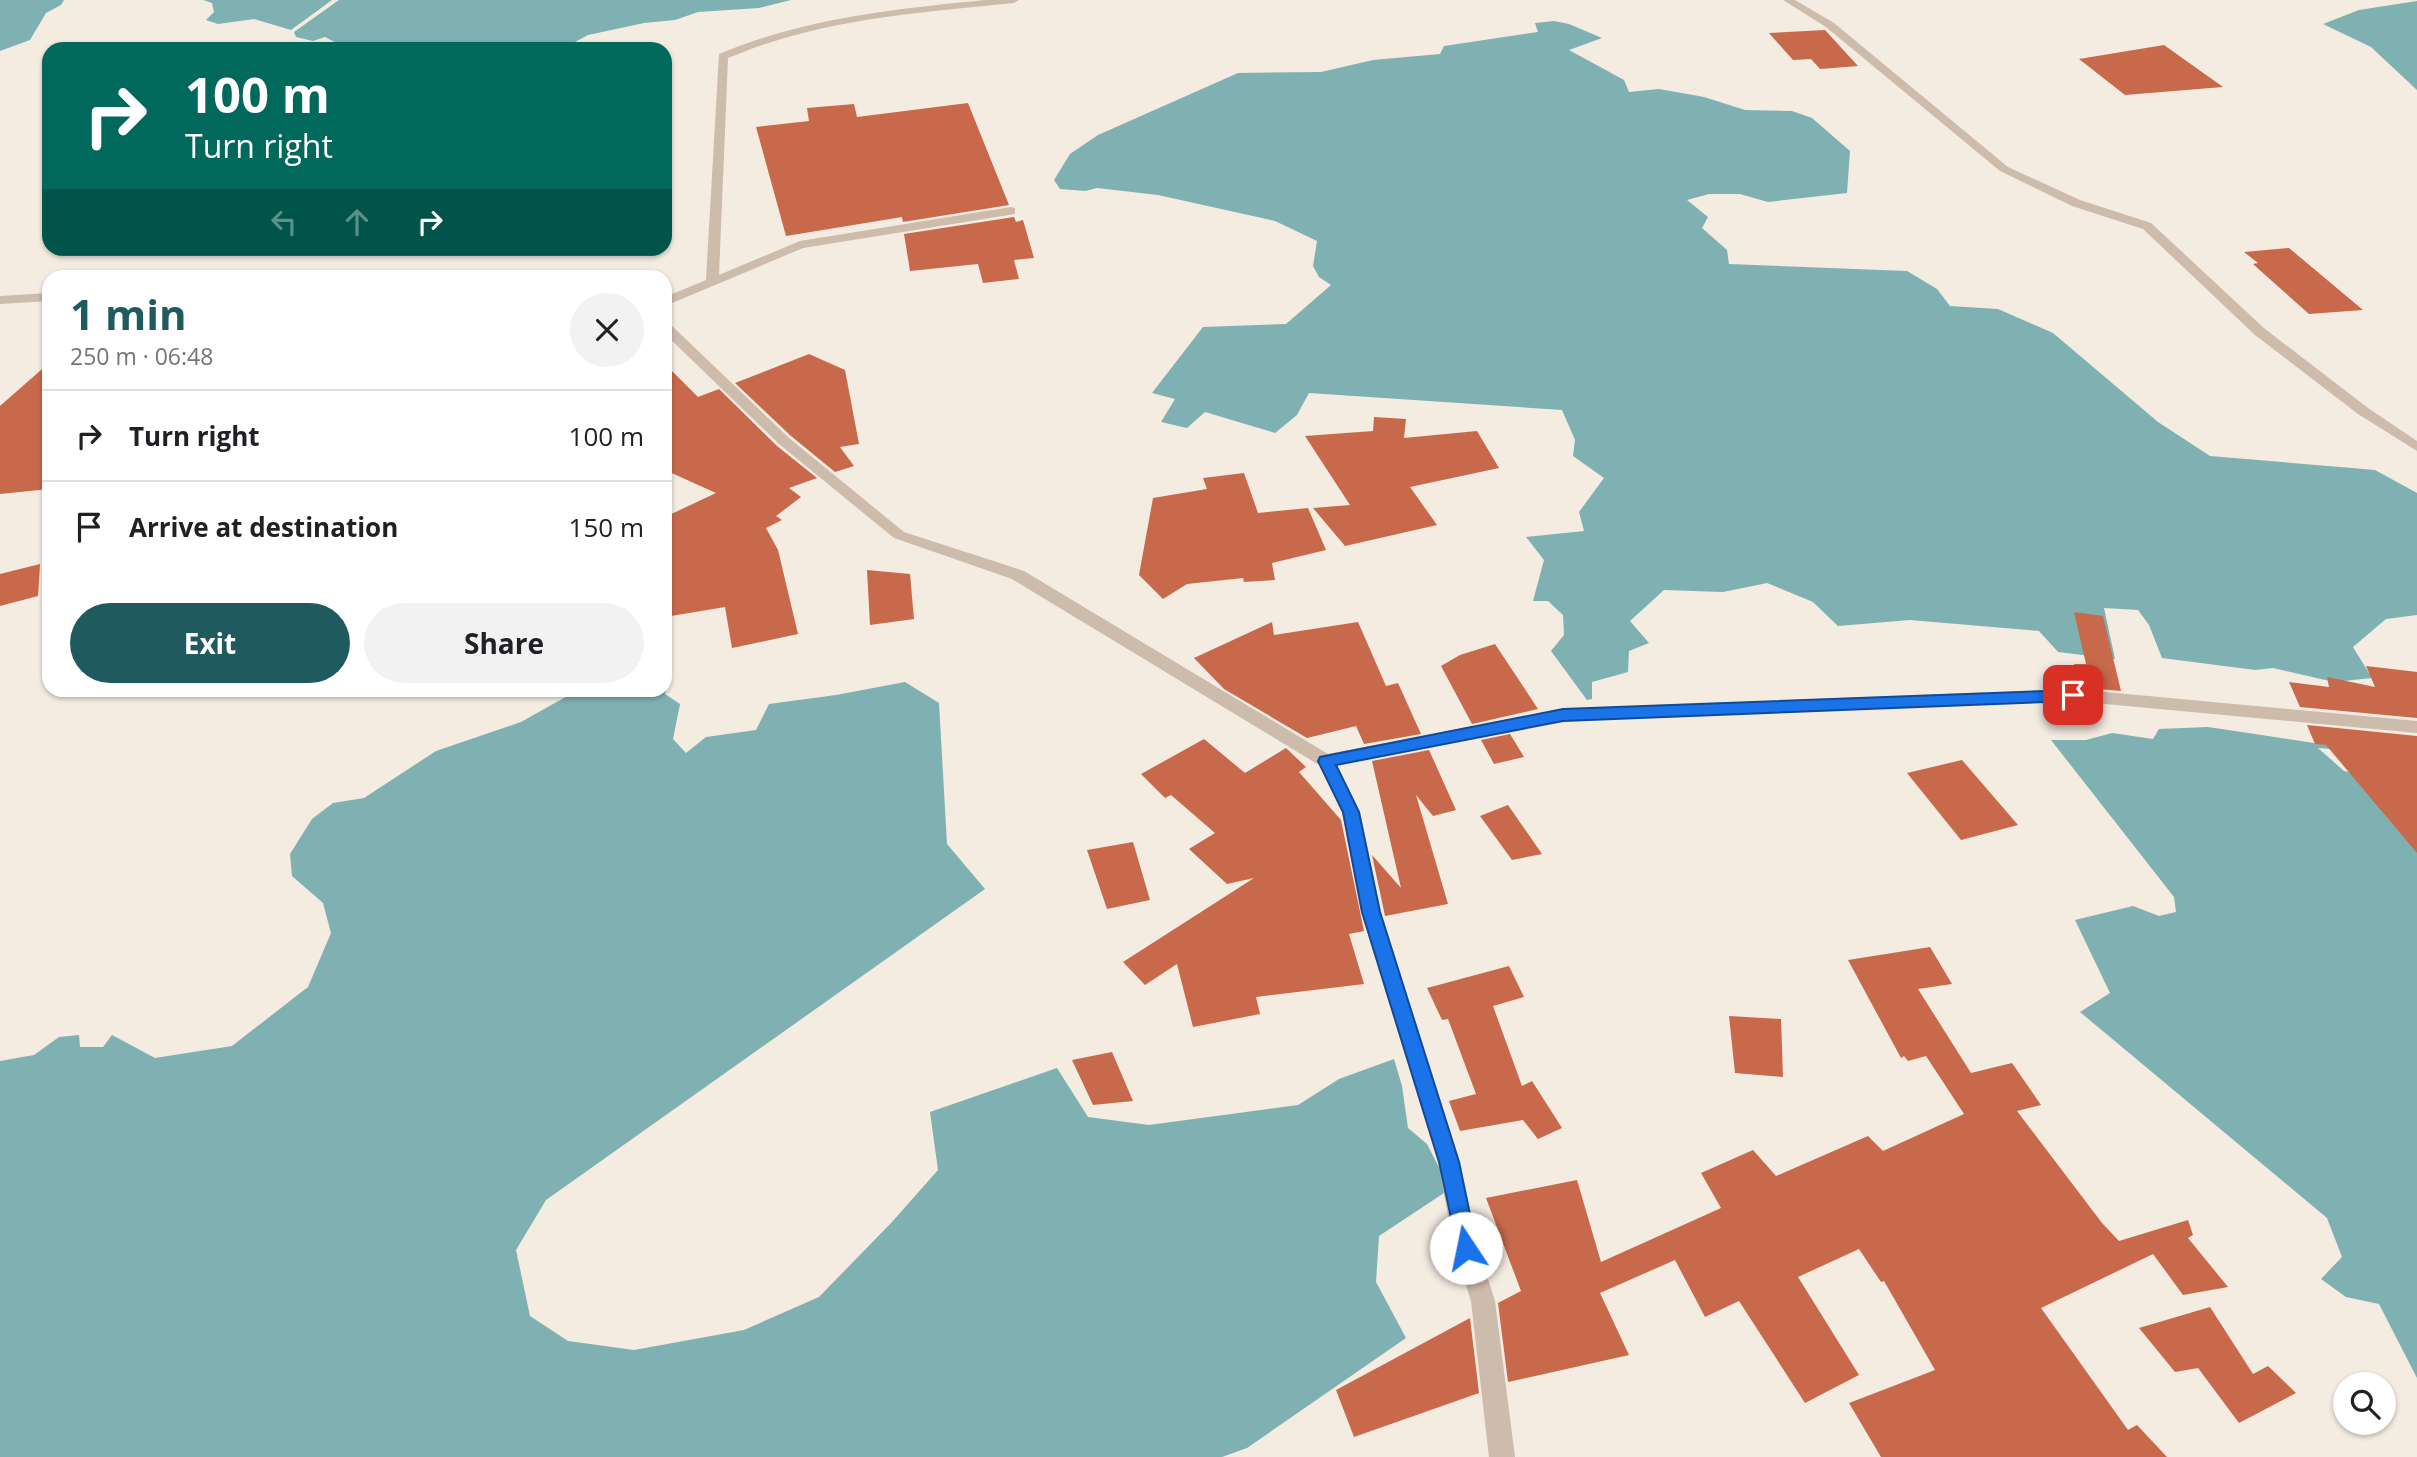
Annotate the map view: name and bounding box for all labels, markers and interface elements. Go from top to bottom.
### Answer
text: 100 m [185,61,330,127]
icon: right [70,70,161,161]
text: Turn right [185,124,333,167]
icon: left [265,203,303,241]
icon: ahead [338,203,376,241]
icon: right [411,203,449,241]
text: 1 min [70,285,187,342]
button: close [570,293,644,367]
text: 250 m · 06:48 [70,340,213,372]
icon: right [70,417,108,455]
text: Turn right [129,418,260,454]
text: 100 m [569,418,644,454]
icon: arrive [70,508,108,546]
text: Arrive at destination [129,509,398,545]
text: 150 m [569,509,644,545]
button: Exit [70,603,350,683]
button: Share [364,603,644,683]
pin [2043,665,2103,725]
icon: arrive [2054,676,2092,714]
position arrow [1429,1211,1503,1285]
map controls [2333,1372,2396,1435]
button: search [2333,1372,2396,1435]

